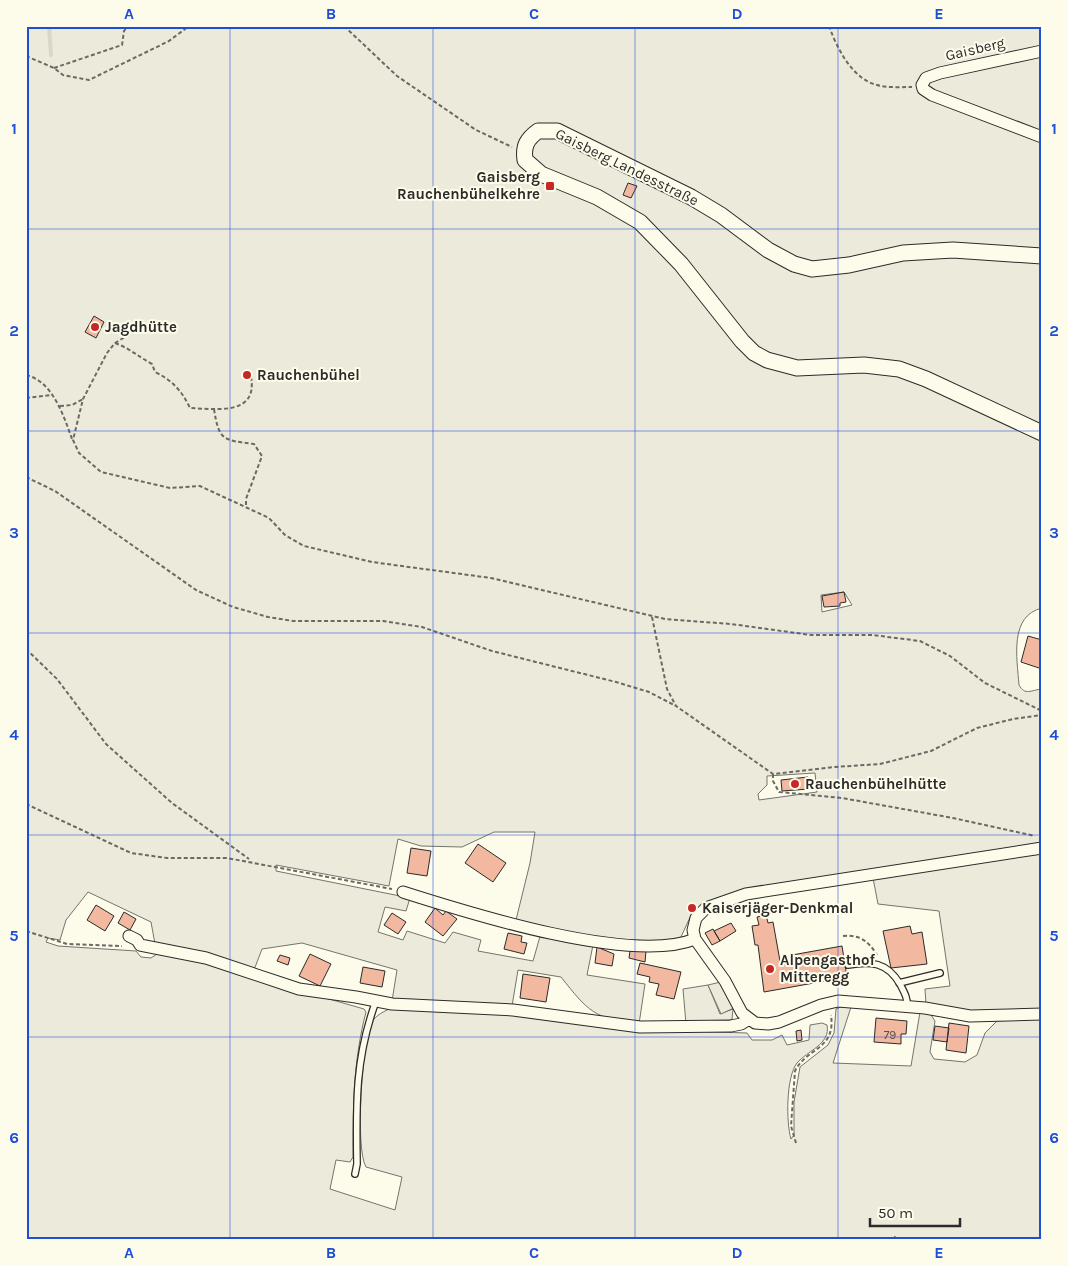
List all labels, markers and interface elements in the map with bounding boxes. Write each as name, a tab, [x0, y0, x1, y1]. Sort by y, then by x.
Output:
text: A	[124, 4, 134, 23]
text: B	[326, 4, 336, 23]
text: C	[529, 4, 539, 23]
text: D	[732, 4, 743, 23]
text: E	[934, 4, 944, 23]
street label: Gaisberg	[943, 33, 1007, 65]
text: 1	[11, 119, 17, 138]
text: 1	[1051, 119, 1057, 138]
street label: Gaisberg Landesstraße	[553, 125, 701, 209]
place label: Gaisberg Rauchenbühelkehre	[397, 168, 540, 203]
marker: Gaisberg Rauchenbühelkehre	[544, 180, 556, 192]
place label: Jagdhütte	[105, 318, 177, 336]
text: 2	[9, 321, 19, 340]
marker: Jagdhütte	[89, 321, 101, 333]
text: 2	[1049, 321, 1059, 340]
place label: Rauchenbühel	[257, 366, 360, 384]
marker: Rauchenbühel	[241, 369, 253, 381]
text: 3	[9, 523, 19, 542]
text: 3	[1049, 523, 1059, 542]
text: 4	[9, 725, 19, 744]
text: 4	[1049, 725, 1059, 744]
place label: Rauchenbühelhütte	[805, 775, 946, 793]
marker: Rauchenbühelhütte	[789, 778, 801, 790]
place label: Kaiserjäger-Denkmal	[702, 899, 853, 917]
marker: Kaiserjäger-Denkmal	[686, 902, 698, 914]
text: 5	[9, 926, 19, 945]
text: 5	[1049, 926, 1059, 945]
place label: Alpengasthof Mitteregg	[780, 951, 876, 986]
marker: Alpengasthof Mitteregg	[764, 963, 776, 975]
house number: 79	[884, 1028, 896, 1042]
text: 6	[9, 1128, 19, 1147]
text: 6	[1049, 1128, 1059, 1147]
scale bar	[870, 1196, 960, 1228]
text: 50 m	[878, 1204, 913, 1222]
text: A	[124, 1243, 134, 1262]
text: B	[326, 1243, 336, 1262]
text: C	[529, 1243, 539, 1262]
text: D	[732, 1243, 743, 1262]
text: E	[934, 1243, 944, 1262]

